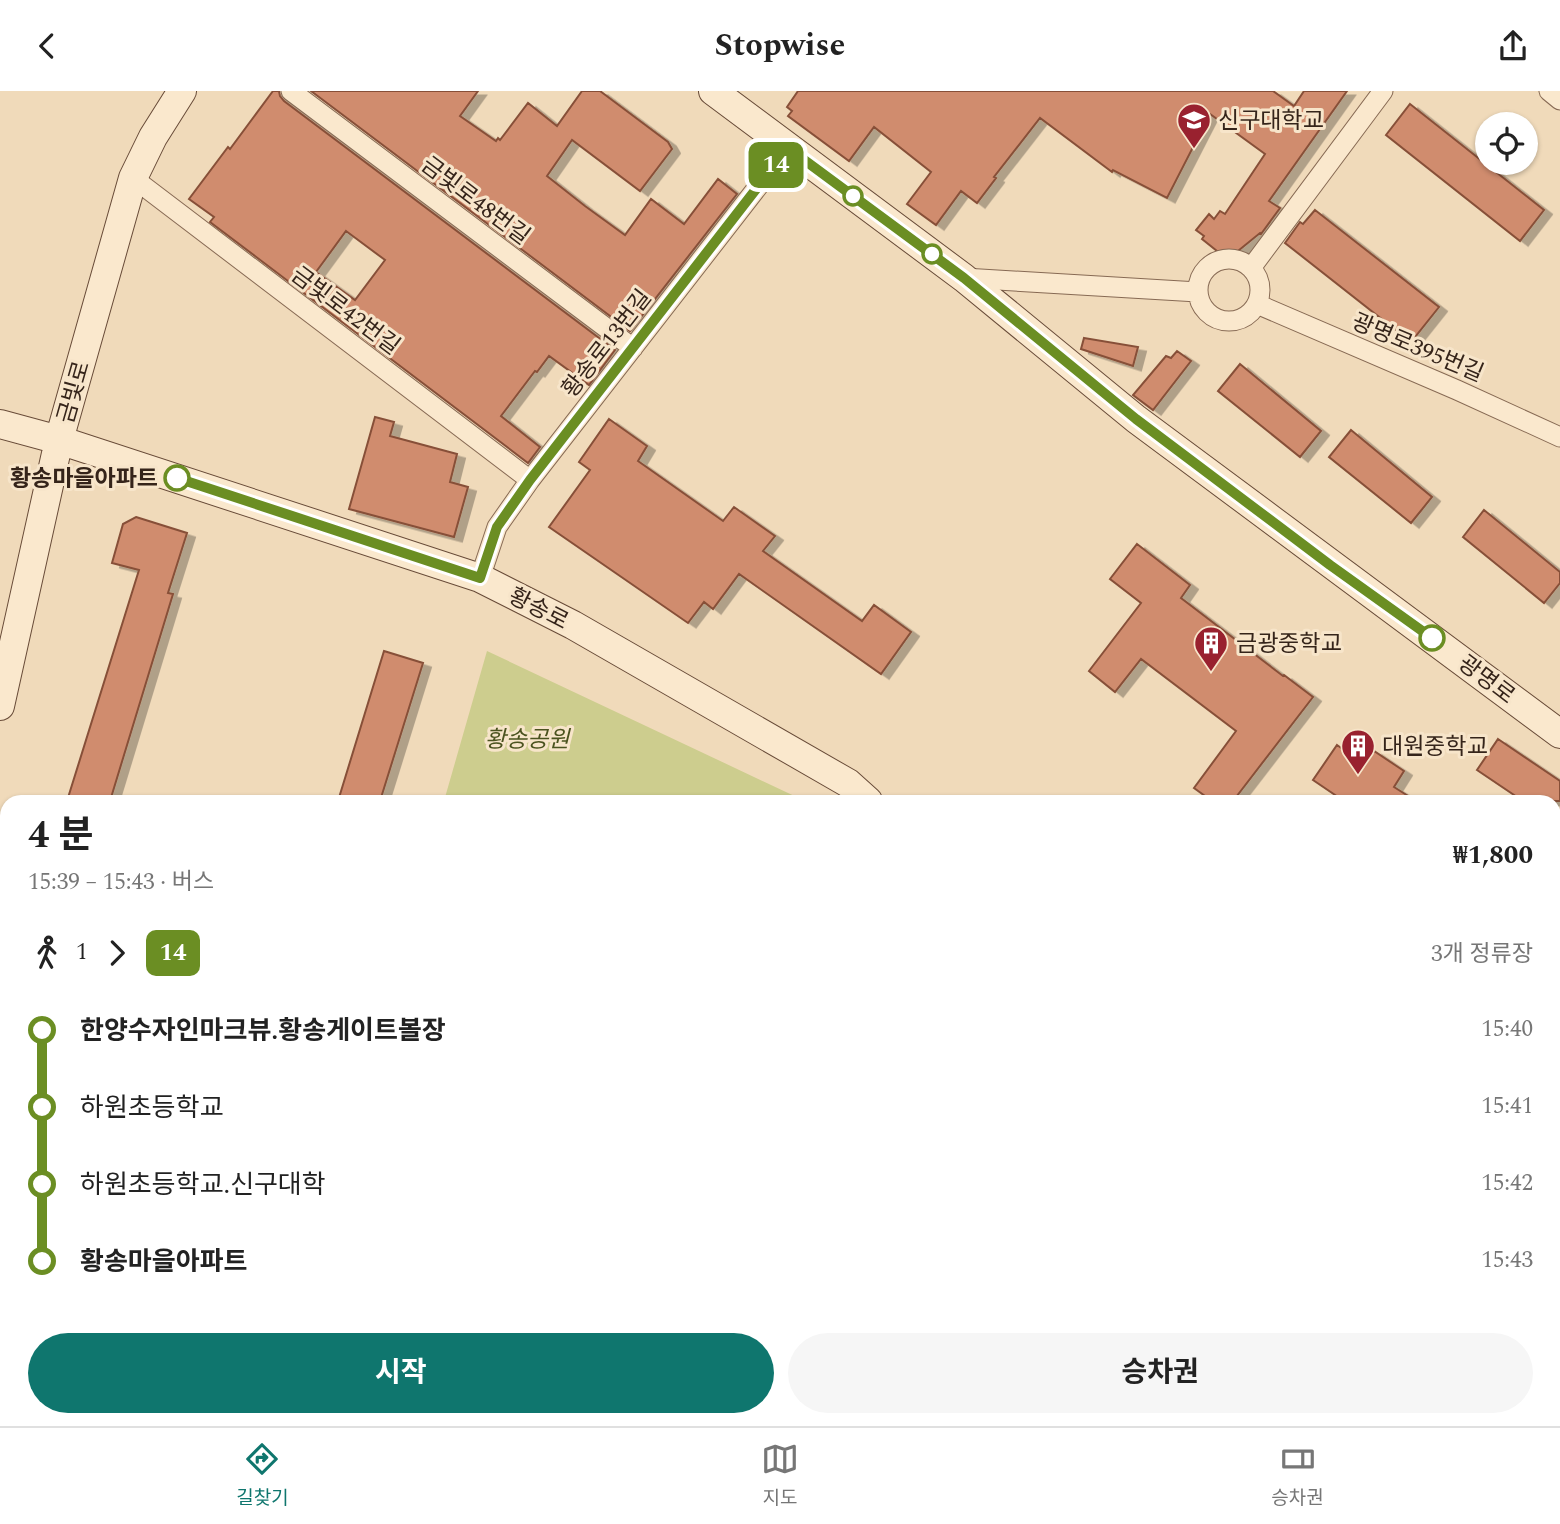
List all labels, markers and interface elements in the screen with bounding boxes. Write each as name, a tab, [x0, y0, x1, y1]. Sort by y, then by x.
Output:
text: Stopwise	[715, 21, 845, 70]
icon: back	[28, 27, 66, 65]
icon: share	[1494, 27, 1532, 65]
school or university icon: 신구대학교	[1175, 101, 1213, 150]
place label: 신구대학교	[1218, 104, 1324, 139]
map controls	[1475, 112, 1538, 175]
button: locate	[1475, 112, 1538, 175]
line badge: 14	[744, 142, 808, 188]
text: 14	[763, 147, 789, 183]
street label: 금빛로48번길	[413, 148, 537, 254]
unlabelled marker	[843, 186, 863, 206]
unlabelled marker	[922, 244, 942, 264]
street label: 금빛로42번길	[283, 258, 407, 364]
street label: 황송로13번길	[554, 282, 661, 405]
street label: 광명로395번길	[1346, 305, 1489, 392]
street label: 금빛로	[49, 357, 100, 428]
place label: 황송마을아파트	[10, 462, 158, 497]
marker: 황송마을아파트	[164, 465, 190, 491]
street label: 황송로	[502, 579, 575, 639]
building icon: 금광중학교	[1192, 624, 1230, 673]
unlabelled marker	[1419, 625, 1445, 651]
place label: 금광중학교	[1236, 627, 1342, 662]
street label: 광명로	[1450, 647, 1522, 713]
park label: 황송공원	[485, 723, 571, 758]
building icon: 대원중학교	[1339, 727, 1377, 776]
place label: 대원중학교	[1382, 730, 1488, 765]
text: 4 분	[28, 807, 94, 865]
text: ₩1,800	[1453, 835, 1533, 875]
text: 15:39 – 15:43 · 버스	[28, 865, 214, 900]
icon: walk	[28, 934, 66, 972]
icon: forward	[98, 934, 136, 972]
text: 1	[76, 935, 88, 970]
text: 14	[160, 935, 186, 971]
text: 3개 정류장	[1431, 937, 1533, 972]
text: 한양수자인마크뷰.황송게이트볼장	[80, 1011, 446, 1051]
text: 15:40	[1481, 1012, 1533, 1047]
text: 하원초등학교	[80, 1088, 224, 1128]
text: 15:41	[1481, 1089, 1533, 1124]
text: 하원초등학교.신구대학	[80, 1165, 326, 1205]
text: 15:42	[1481, 1166, 1533, 1201]
text: 황송마을아파트	[80, 1242, 247, 1282]
text: 15:43	[1481, 1243, 1533, 1278]
button: 시작	[28, 1333, 774, 1413]
button: 승차권	[788, 1333, 1533, 1413]
tab: 길찾기	[236, 1440, 289, 1513]
tab: 지도	[761, 1440, 799, 1513]
tab: 승차권	[1271, 1440, 1324, 1513]

